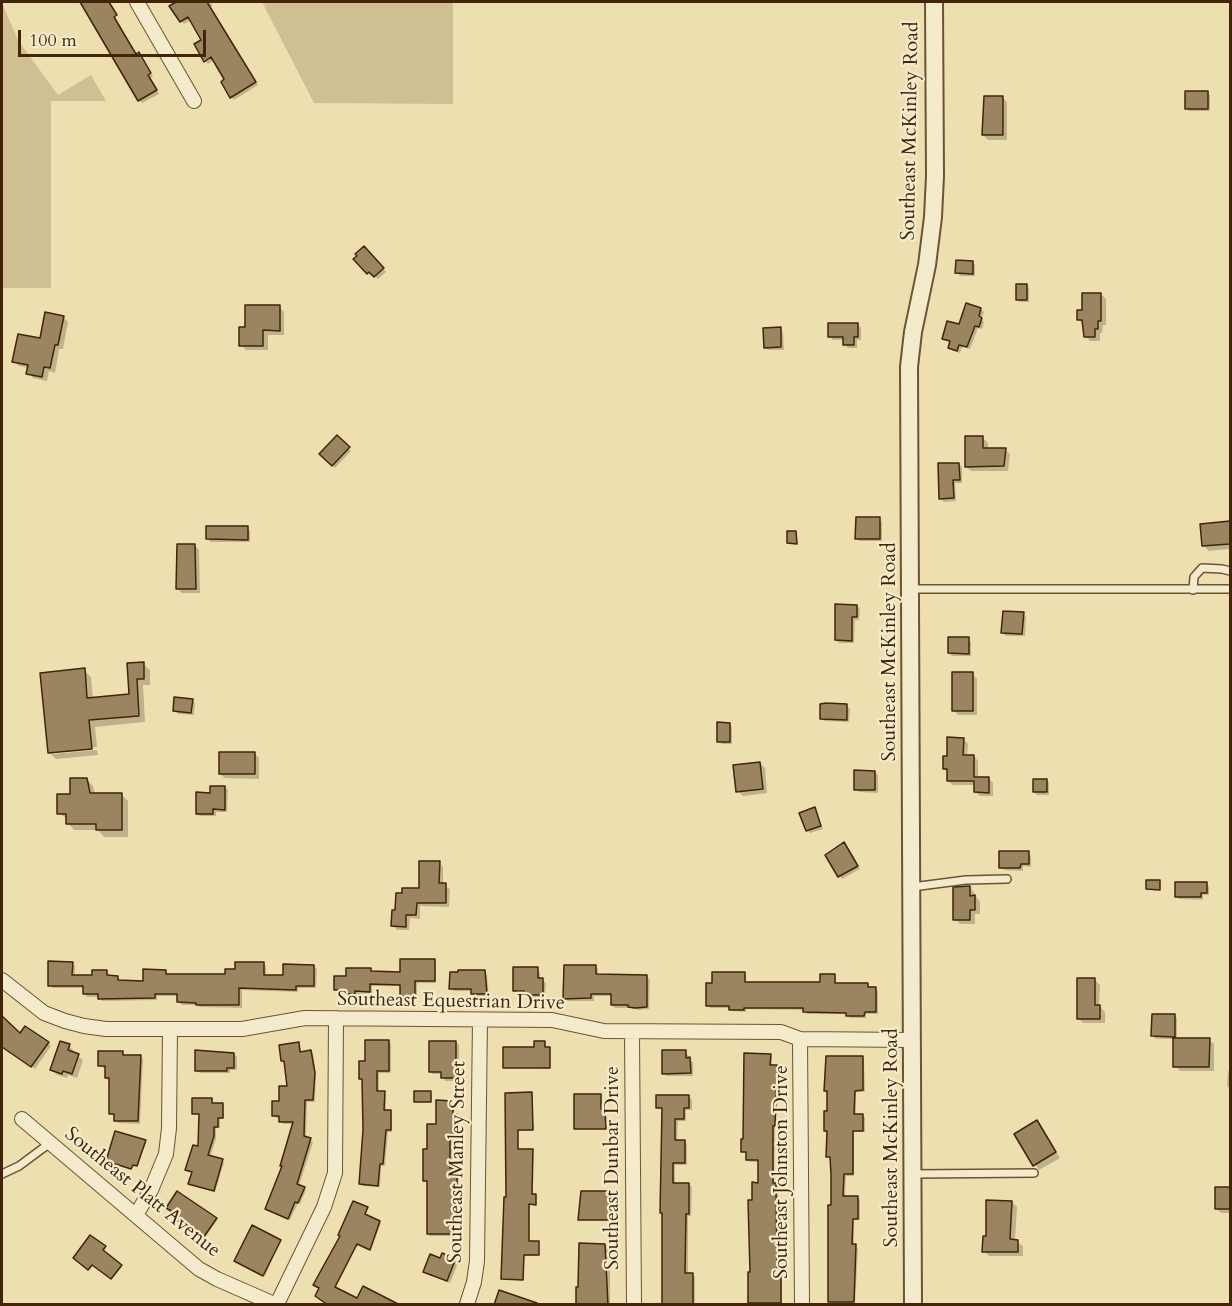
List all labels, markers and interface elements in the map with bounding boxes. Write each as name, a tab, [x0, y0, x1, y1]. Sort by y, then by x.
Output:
scale bar	[21, 18, 208, 56]
street label: Southeast McKinley Road	[897, 21, 925, 241]
text: 100 m	[29, 28, 77, 53]
street label: Southeast McKinley Road	[878, 542, 902, 762]
street label: Southeast Equestrian Drive	[337, 988, 565, 1016]
street label: Southeast McKinley Road	[880, 1028, 904, 1248]
street label: Southeast Manley Street	[444, 1061, 472, 1263]
street label: Southeast Johnston Drive	[770, 1065, 794, 1279]
street label: Southeast Dunbar Drive	[601, 1066, 625, 1270]
street label: Southeast Platt Avenue	[59, 1123, 225, 1263]

